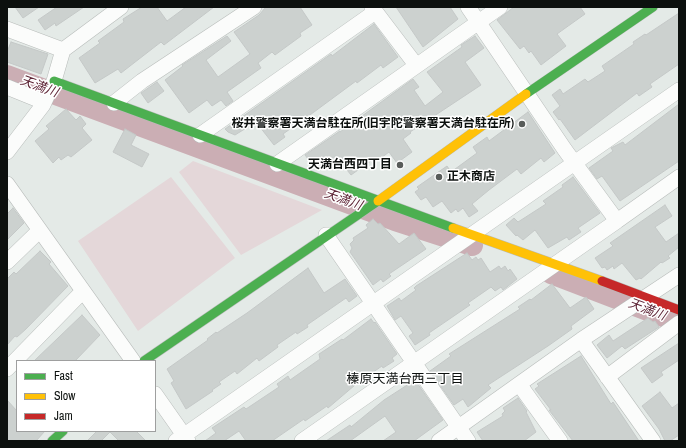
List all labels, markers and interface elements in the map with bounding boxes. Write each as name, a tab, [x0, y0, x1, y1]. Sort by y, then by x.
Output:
water label: 天満川	[18, 73, 60, 101]
place label: 桜井警察署天満台駐在所(旧宇陀警察署天満台駐在所)	[231, 117, 514, 131]
marker: 桜井警察署天満台駐在所(旧宇陀警察署天満台駐在所)	[517, 119, 527, 129]
place label: 天満台西四丁目	[308, 158, 392, 172]
marker: 天満台西四丁目	[395, 160, 405, 170]
place label: 正木商店	[447, 170, 495, 184]
marker: 正木商店	[434, 172, 444, 182]
water label: 天満川	[322, 186, 364, 214]
water label: 天満川	[626, 296, 668, 324]
legend	[16, 360, 156, 432]
text: Fast	[54, 368, 73, 384]
district label: 榛原天満台西三丁目	[347, 372, 463, 388]
text: Slow	[54, 388, 75, 404]
text: Jam	[54, 408, 73, 424]

